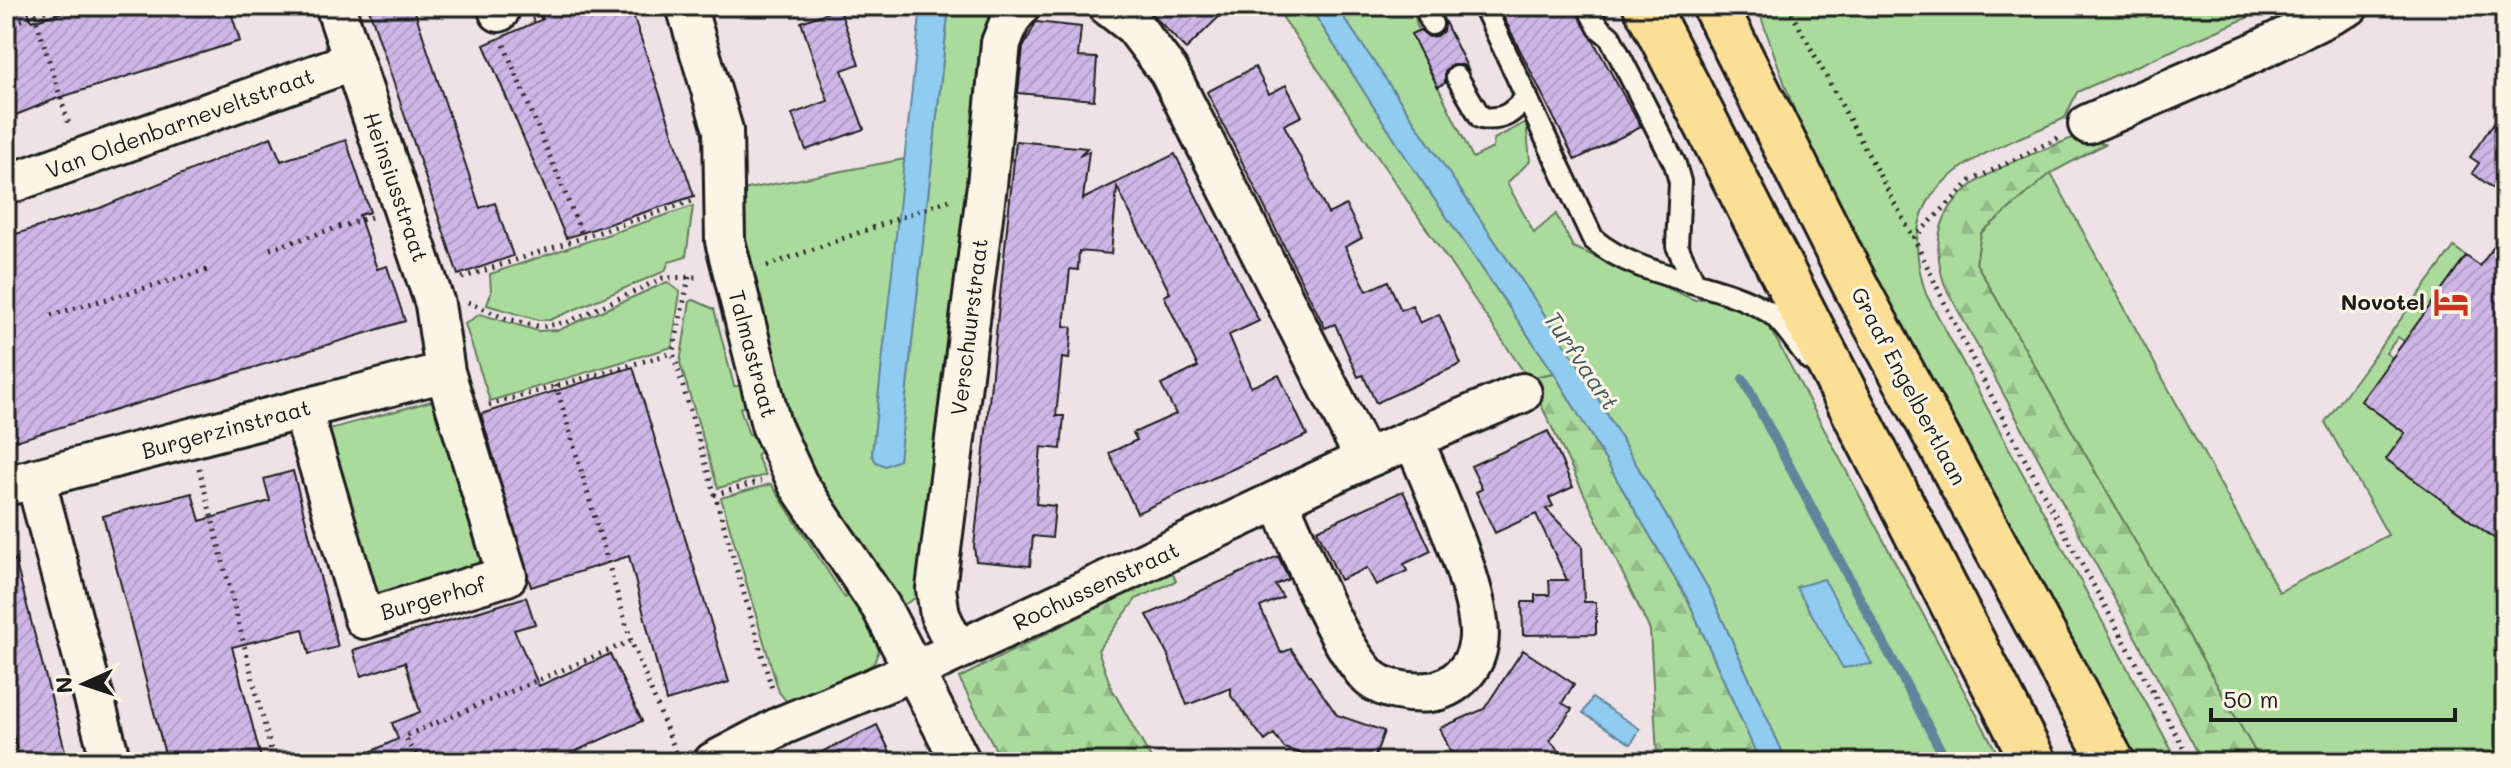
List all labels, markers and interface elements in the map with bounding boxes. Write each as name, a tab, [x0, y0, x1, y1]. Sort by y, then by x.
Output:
street label: Van Oldenbarneveltstraat	[42, 60, 318, 185]
street label: Heinsiusstraat	[357, 108, 436, 266]
street label: Verschuurstraat	[943, 237, 994, 417]
street label: Graaf Engelbertlaan	[1845, 282, 1974, 490]
hotel icon: Novotel	[2432, 283, 2470, 321]
street label: Talmastraat	[722, 287, 784, 421]
place label: Novotel	[2341, 287, 2425, 316]
water label: Turfvaart	[1538, 305, 1627, 416]
street label: Burgerzinstraat	[138, 392, 314, 465]
street label: Rochussenstraat	[1008, 534, 1184, 637]
street label: Burgerhof	[377, 569, 489, 626]
north arrow	[44, 644, 124, 724]
scale bar	[2211, 672, 2455, 722]
text: N	[49, 676, 78, 694]
text: 50 m	[2223, 683, 2279, 714]

